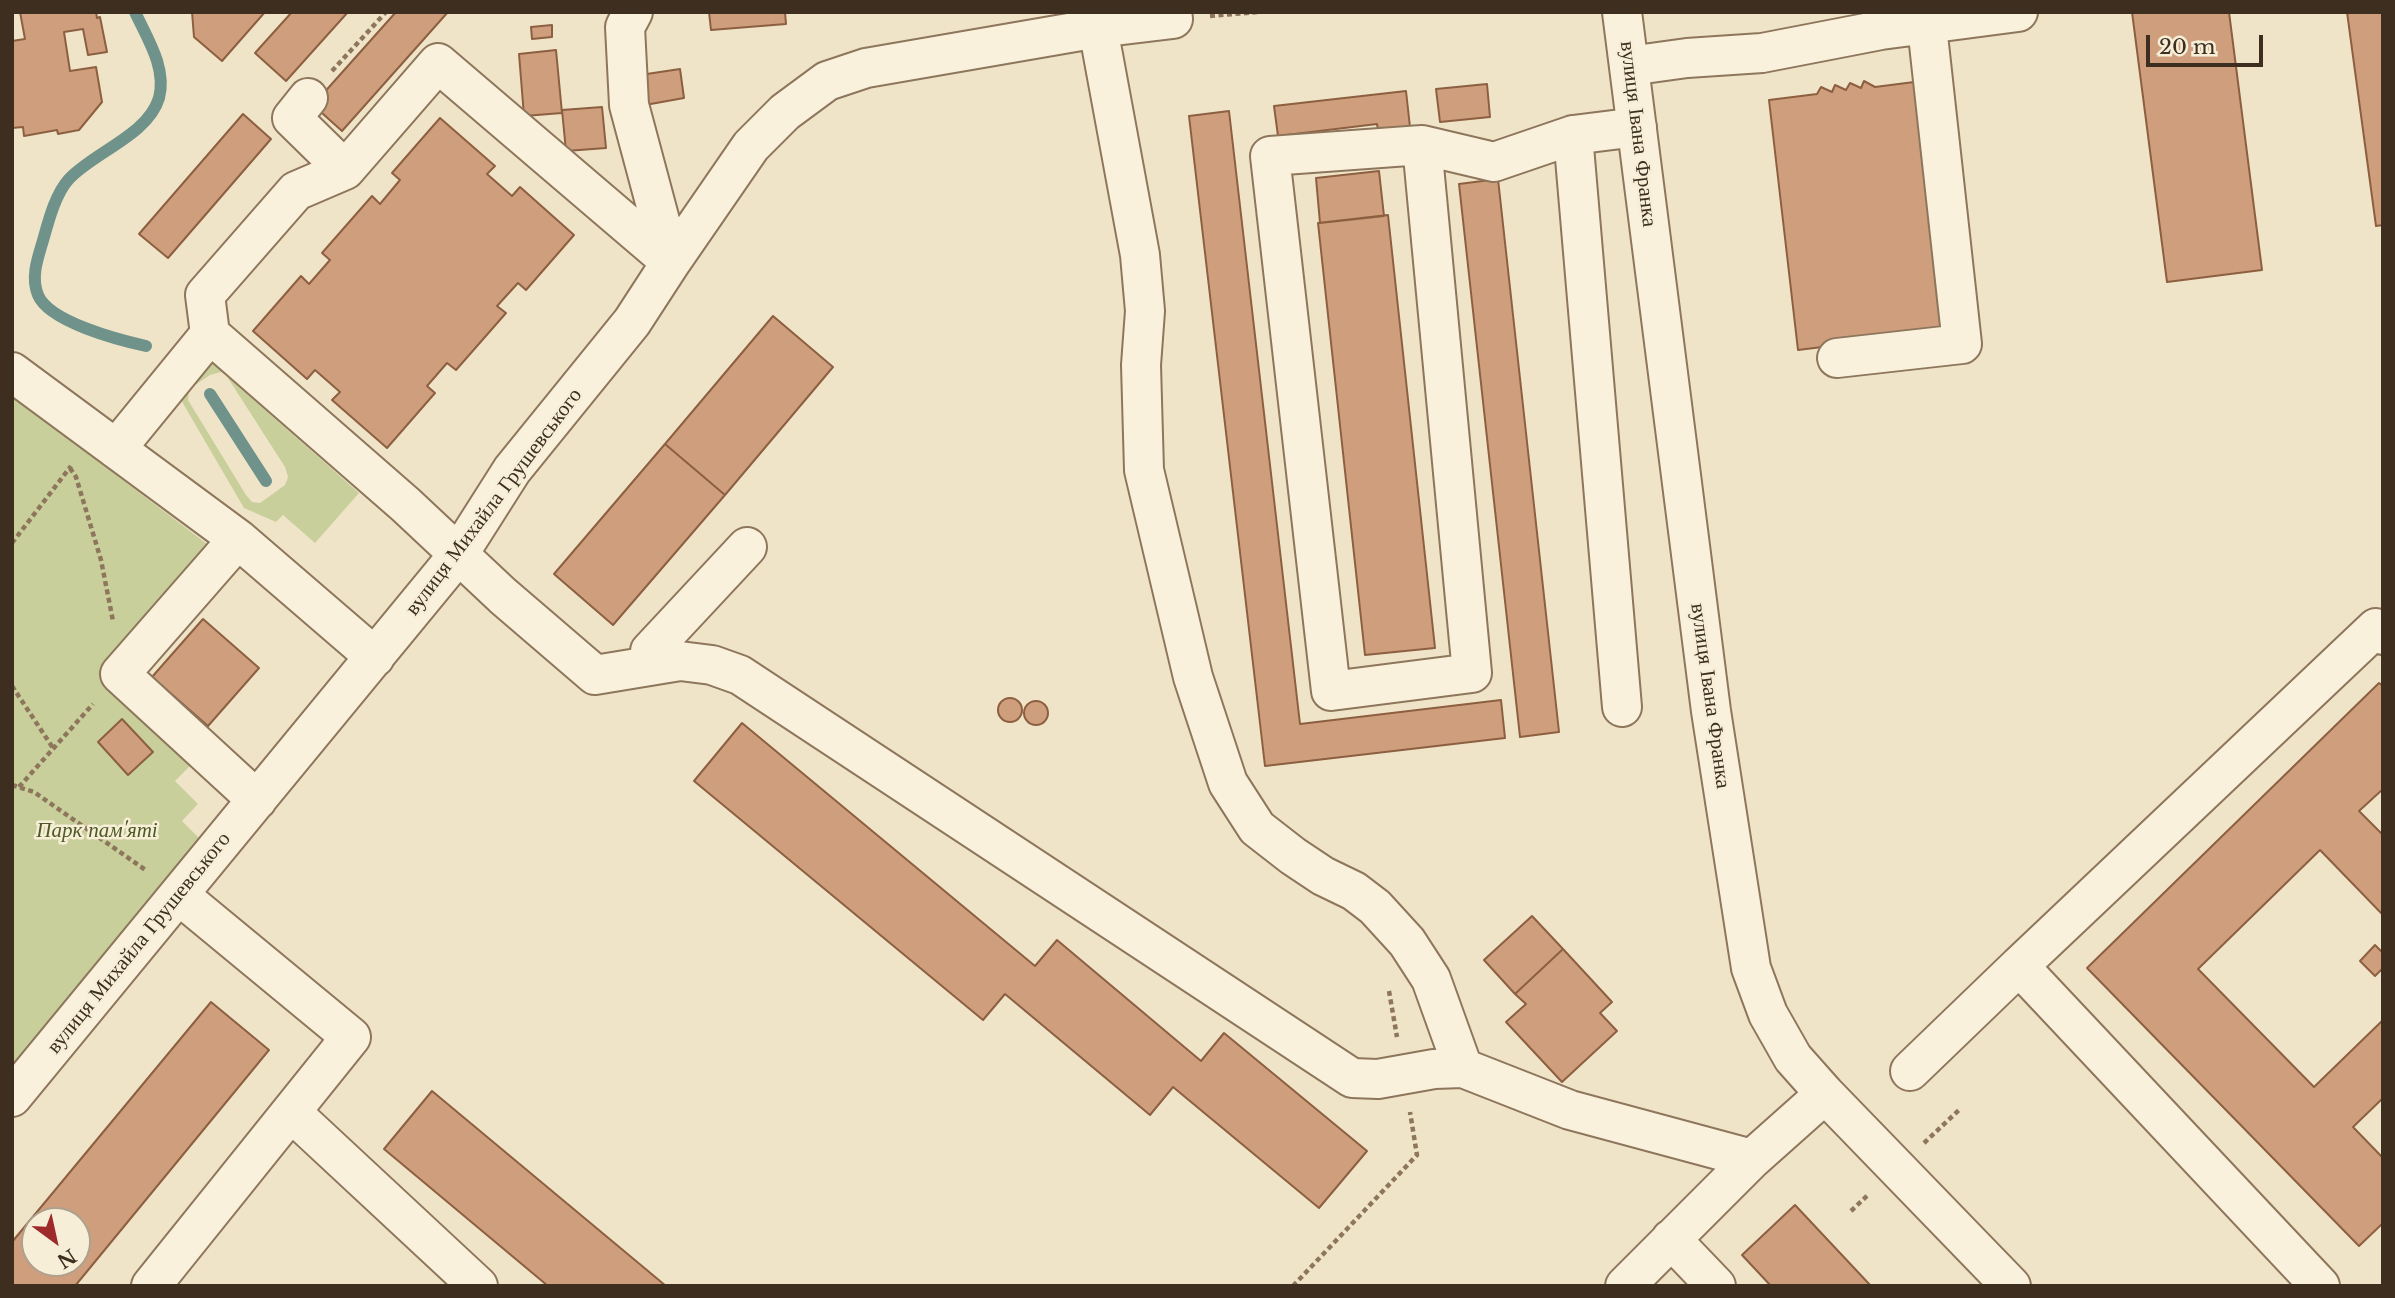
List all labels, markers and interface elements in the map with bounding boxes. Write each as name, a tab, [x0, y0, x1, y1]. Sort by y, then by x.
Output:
scale bar	[2150, 21, 2267, 65]
text: 20 m	[2159, 34, 2216, 60]
street label: вулиця Івана Франка	[1614, 40, 1662, 228]
street label: вулиця Михайла Грушевського	[400, 383, 588, 621]
street label: вулиця Івана Франка	[1685, 602, 1735, 790]
park label: Парк пам'яті	[36, 818, 158, 844]
street label: вулиця Михайла Грушевського	[42, 827, 236, 1059]
north arrow	[21, 1207, 91, 1277]
text: N	[53, 1244, 80, 1273]

